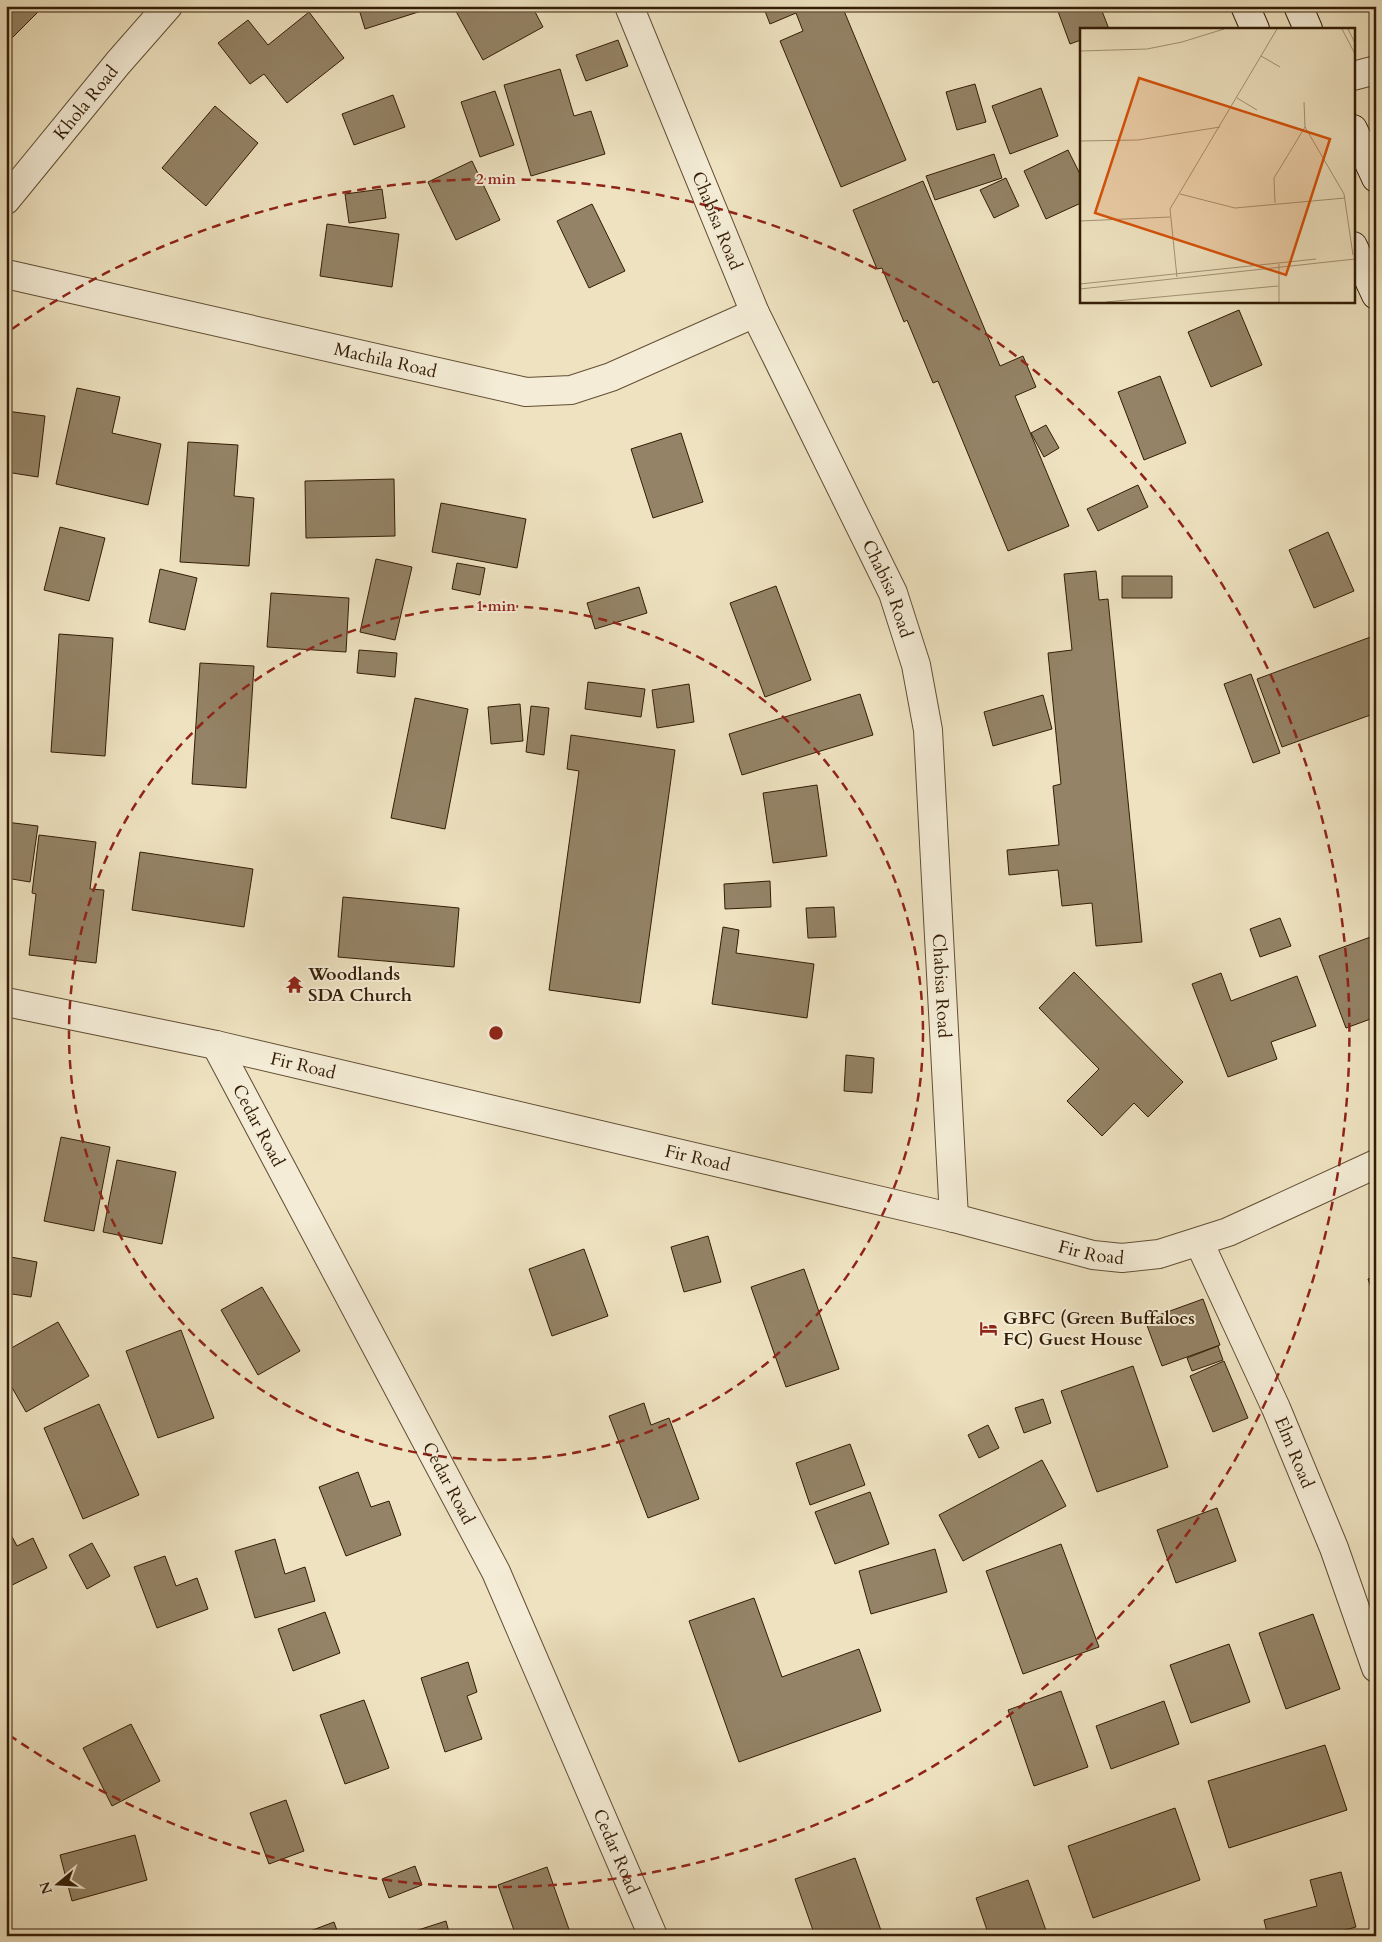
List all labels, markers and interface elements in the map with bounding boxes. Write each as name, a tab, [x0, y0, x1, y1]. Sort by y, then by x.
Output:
inset map	[1080, 28, 1354, 302]
street label: Khola Road	[48, 59, 124, 145]
street label: Chabisa Road	[686, 168, 749, 274]
text: 2 min	[476, 169, 516, 189]
street label: Machila Road	[332, 336, 440, 384]
street label: Chabisa Road	[856, 535, 919, 641]
text: 1 min	[476, 596, 516, 616]
street label: Chabisa Road	[926, 933, 957, 1039]
place label: Woodlands SDA Church	[307, 962, 412, 1008]
temple icon: Woodlands SDA Church	[284, 974, 304, 994]
centre of rings	[487, 1024, 505, 1042]
street label: Fir Road	[268, 1046, 339, 1085]
street label: Cedar Road	[226, 1080, 291, 1171]
street label: Fir Road	[662, 1138, 733, 1178]
street label: Fir Road	[1056, 1234, 1125, 1271]
place label: GBFC (Green Buffaloes FC) Guest House	[1003, 1306, 1195, 1352]
hotel icon: GBFC (Green Buffaloes FC) Guest House	[979, 1318, 999, 1338]
street label: Elm Road	[1268, 1413, 1321, 1492]
street label: Cedar Road	[416, 1437, 481, 1529]
street label: Cedar Road	[587, 1805, 646, 1898]
north arrow	[32, 1860, 82, 1910]
text: N	[35, 1879, 57, 1897]

